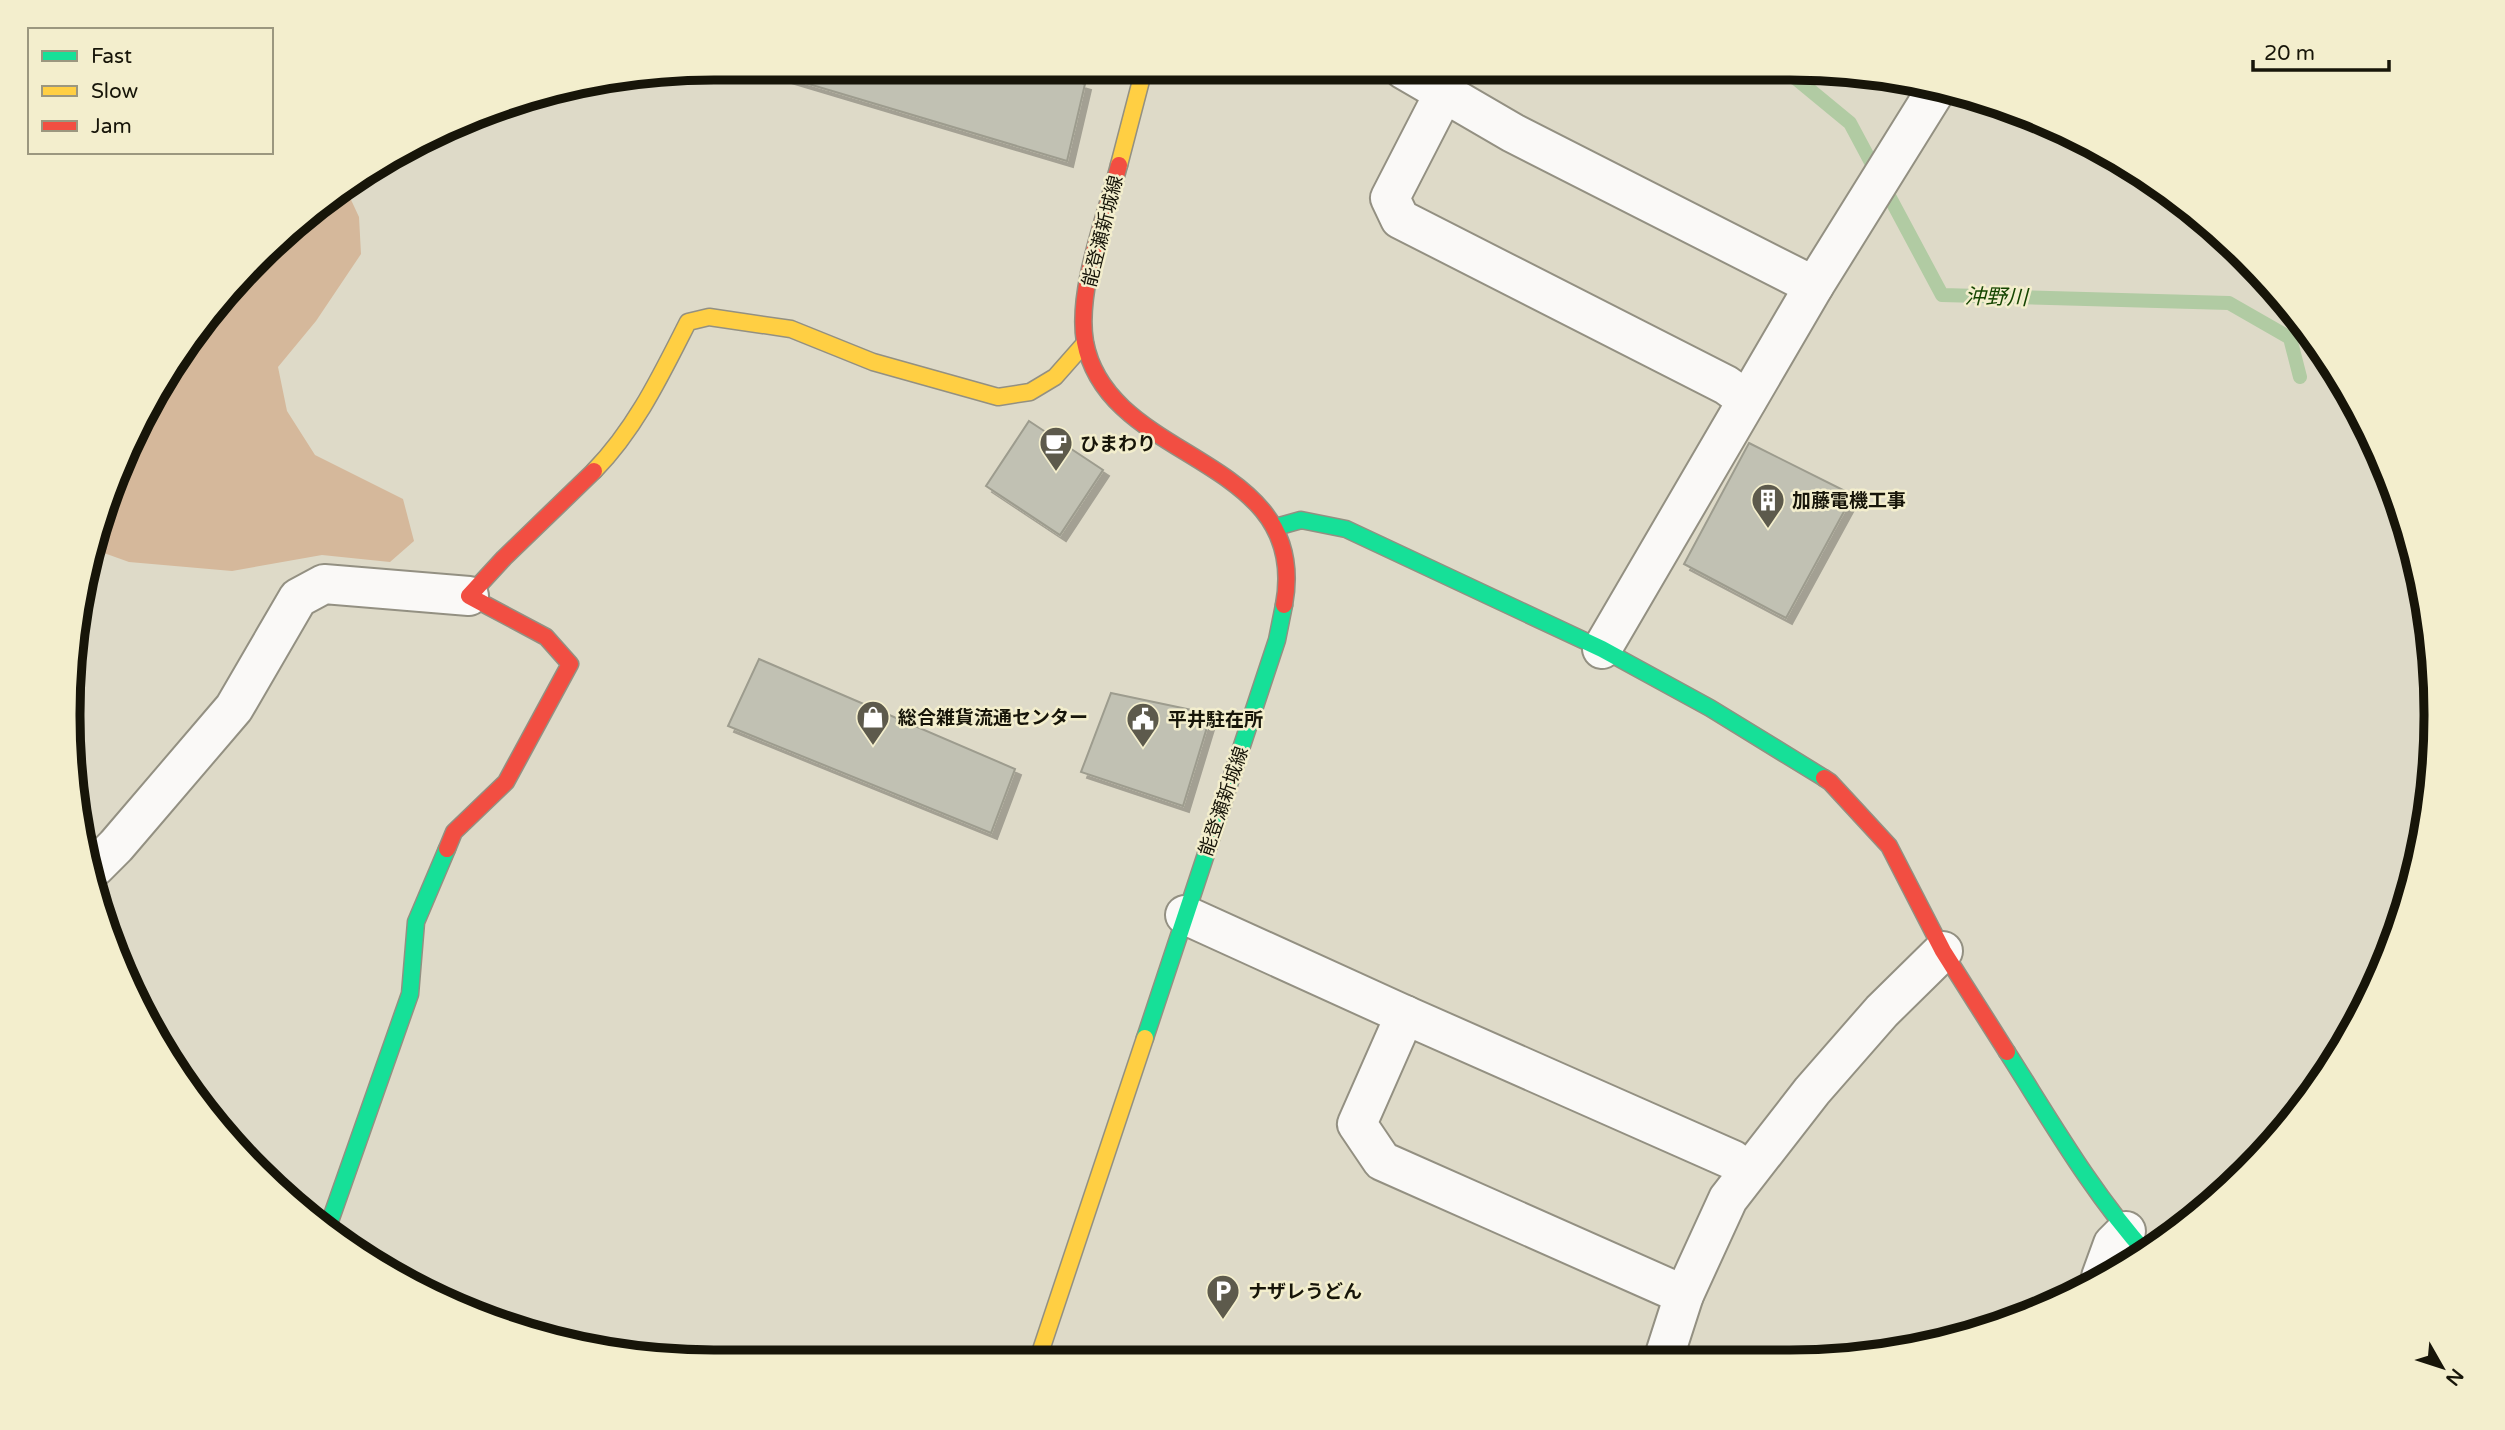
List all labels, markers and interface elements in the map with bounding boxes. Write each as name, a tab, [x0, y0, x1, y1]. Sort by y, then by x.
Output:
legend	[28, 28, 273, 154]
scale bar	[2253, 28, 2390, 72]
text: 20 m	[2264, 41, 2315, 66]
text: Fast	[91, 44, 132, 69]
text: Slow	[91, 79, 139, 104]
text: Jam	[91, 114, 132, 139]
street label: 能登瀬新城線	[1079, 173, 1127, 289]
water label: 沖野川	[1964, 284, 2030, 311]
cafe icon: ひまわり	[1037, 424, 1075, 473]
place label: ひまわり	[1080, 433, 1156, 455]
building icon: 加藤電機工事	[1749, 481, 1787, 530]
place label: 加藤電機工事	[1792, 490, 1906, 512]
shop icon: 総合雑貨流通センター	[854, 698, 892, 747]
public building icon: 平井駐在所	[1124, 700, 1162, 749]
place label: 総合雑貨流通センター	[898, 707, 1088, 729]
place label: 平井駐在所	[1168, 709, 1263, 731]
street label: 能登瀬新城線	[1195, 744, 1253, 859]
parking icon: ナザレうどん	[1204, 1272, 1242, 1321]
place label: ナザレうどん	[1248, 1281, 1362, 1303]
north arrow	[2407, 1332, 2477, 1402]
text: N	[2441, 1364, 2468, 1390]

